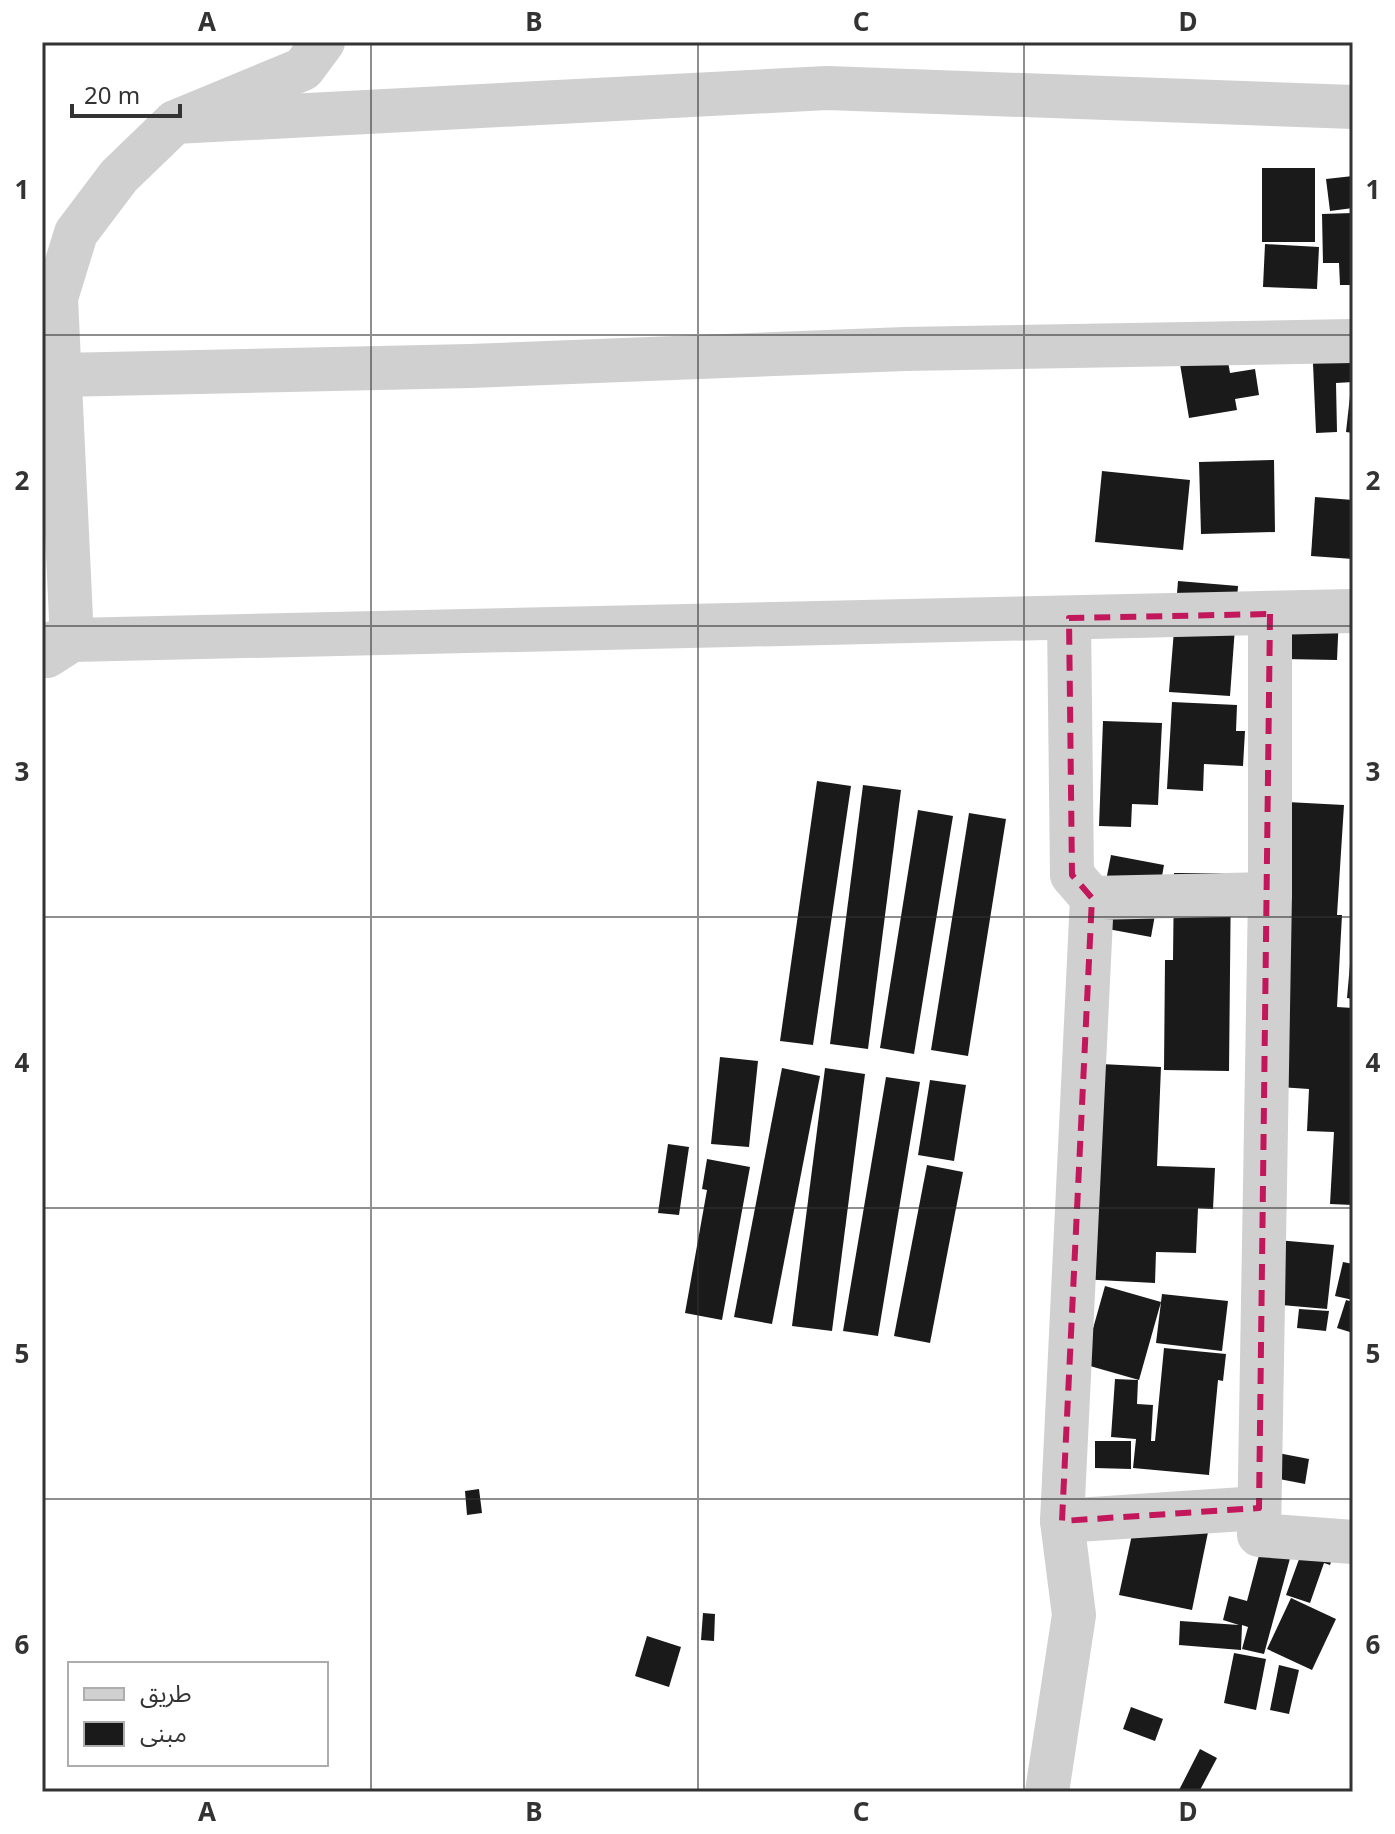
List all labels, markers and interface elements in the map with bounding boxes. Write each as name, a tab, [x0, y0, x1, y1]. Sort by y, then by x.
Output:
text: A	[198, 3, 216, 39]
text: B	[525, 3, 543, 39]
text: C	[853, 3, 869, 39]
text: D	[1178, 3, 1198, 39]
scale bar	[72, 68, 180, 118]
text: 20 m	[84, 78, 140, 111]
text: 1	[15, 171, 29, 207]
text: 1	[1366, 171, 1380, 207]
text: 2	[15, 462, 30, 498]
text: 2	[1366, 462, 1381, 498]
text: 3	[15, 753, 29, 789]
text: 3	[1366, 753, 1380, 789]
text: 4	[15, 1044, 30, 1080]
text: 4	[1366, 1044, 1381, 1080]
text: 5	[15, 1335, 29, 1371]
text: 5	[1366, 1335, 1380, 1371]
text: 6	[15, 1626, 30, 1662]
text: 6	[1366, 1626, 1381, 1662]
legend	[68, 1662, 328, 1766]
text: طريق	[140, 1676, 192, 1709]
text: مبنى	[140, 1716, 187, 1749]
text: A	[198, 1793, 216, 1829]
text: B	[525, 1793, 543, 1829]
text: C	[853, 1793, 869, 1829]
text: D	[1178, 1793, 1198, 1829]

